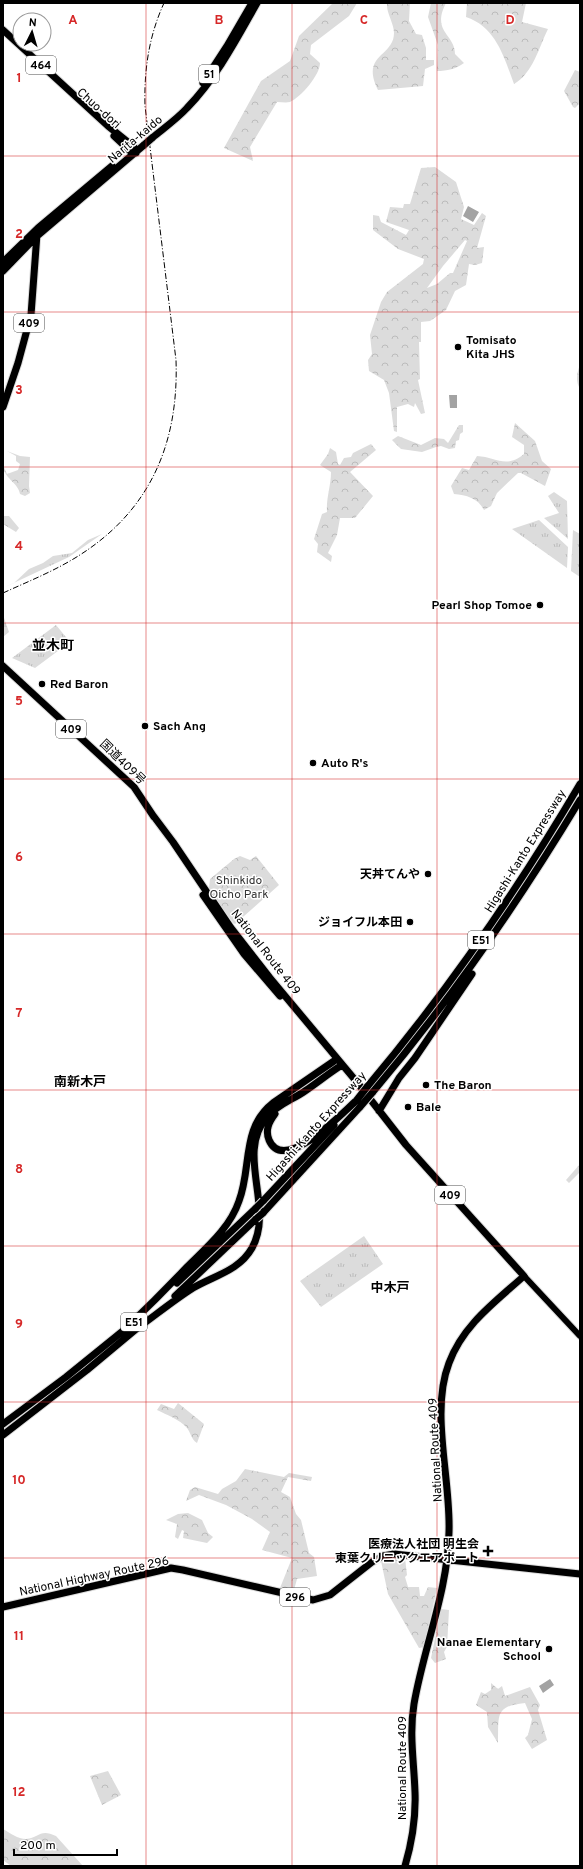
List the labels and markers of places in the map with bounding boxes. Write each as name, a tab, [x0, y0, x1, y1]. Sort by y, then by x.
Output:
place label: Tomisato Kita JHS	[466, 333, 517, 363]
marker: Tomisato Kita JHS	[453, 342, 463, 352]
place label: Pearl Shop Tomoe	[432, 598, 532, 614]
marker: Pearl Shop Tomoe	[535, 600, 545, 610]
place label: Red Baron	[50, 677, 108, 693]
marker: Red Baron	[37, 679, 47, 689]
place label: Sach Ang	[153, 719, 206, 735]
marker: Sach Ang	[140, 721, 150, 731]
place label: Auto R's	[321, 756, 368, 772]
marker: Auto R's	[308, 758, 318, 768]
place label: 天丼てんや	[360, 867, 420, 883]
marker: 天丼てんや	[423, 869, 433, 879]
place label: ジョイフル本田	[318, 915, 402, 931]
marker: ジョイフル本田	[405, 917, 415, 927]
place label: The Baron	[434, 1078, 492, 1094]
marker: The Baron	[421, 1080, 431, 1090]
place label: Bale	[416, 1100, 442, 1116]
marker: Bale	[403, 1102, 413, 1112]
place label: 医療法人社団 明生会 東葉クリニックエアポート	[335, 1537, 479, 1567]
marker: 医療法人社団 明生会 東葉クリニックエアポート	[482, 1545, 494, 1557]
place label: Nanae Elementary School	[437, 1635, 541, 1665]
marker: Nanae Elementary School	[544, 1644, 554, 1654]

